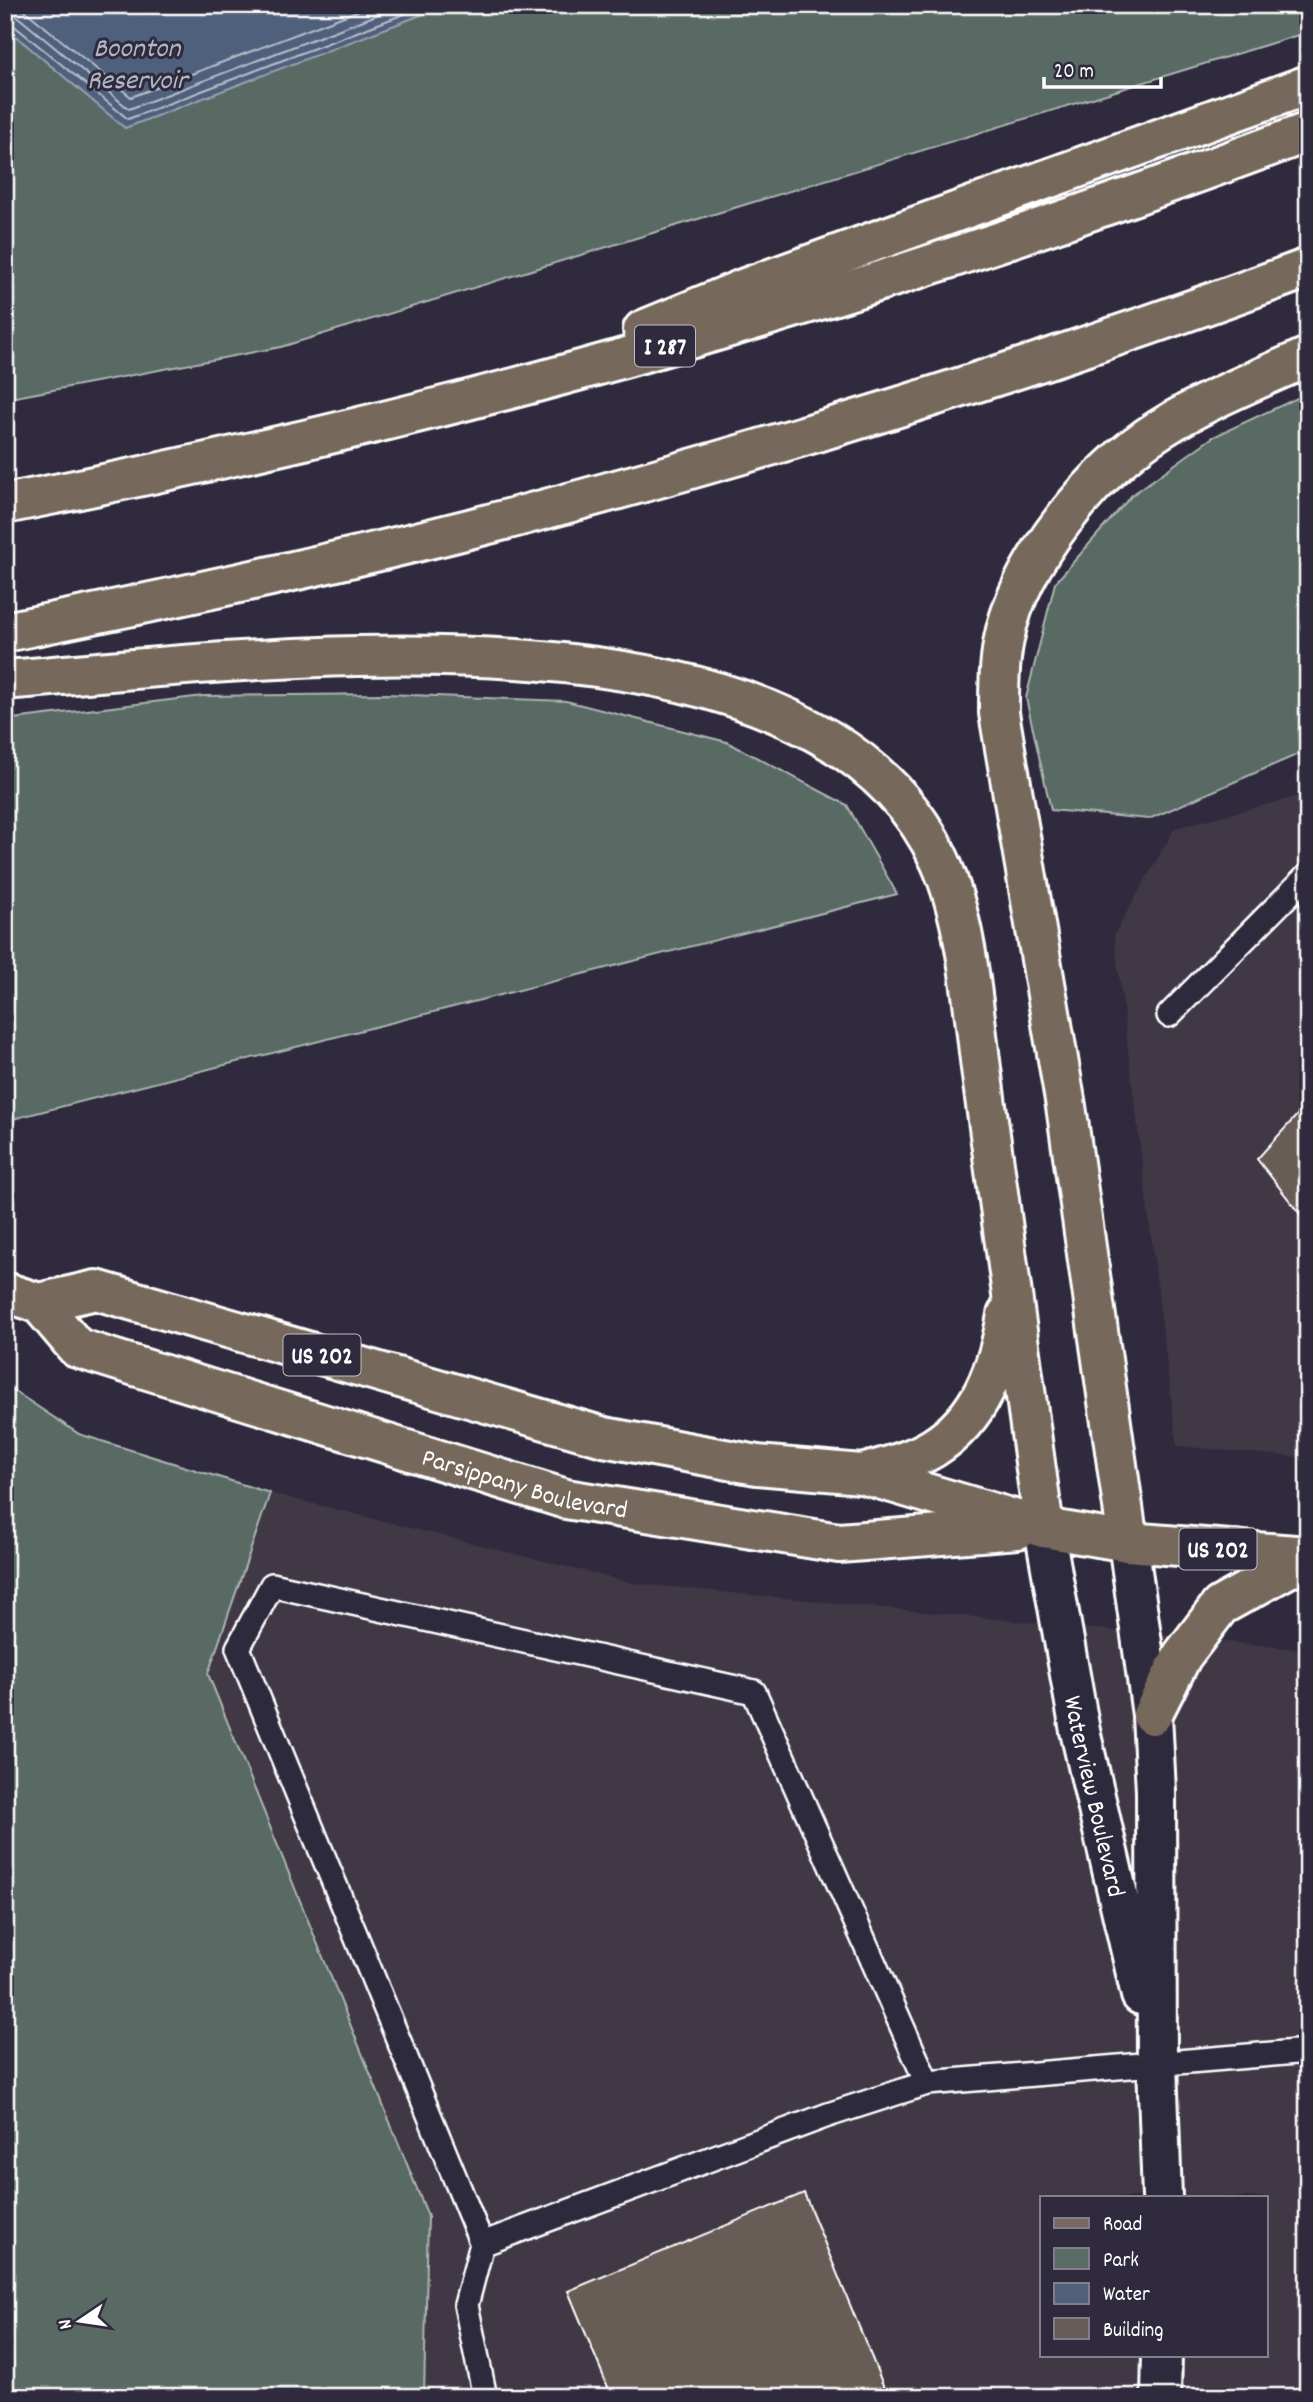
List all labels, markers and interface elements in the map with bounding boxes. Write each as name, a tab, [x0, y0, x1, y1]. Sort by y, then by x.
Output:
water label: Boonton Reservoir	[87, 31, 191, 103]
scale bar	[1044, 46, 1161, 90]
text: 20 m	[1054, 58, 1094, 88]
road number: I 287	[635, 326, 695, 366]
road number: US 202	[284, 1335, 360, 1376]
street label: Parsippany Boulevard	[417, 1441, 630, 1531]
road number: US 202	[1180, 1528, 1256, 1569]
street label: Waterview Boulevard	[1052, 1693, 1133, 1901]
legend	[1040, 2196, 1268, 2356]
text: Road	[1103, 2211, 1142, 2241]
text: Park	[1103, 2247, 1139, 2277]
text: Water	[1103, 2281, 1150, 2311]
north arrow	[46, 2286, 116, 2356]
text: N	[53, 2316, 81, 2332]
text: Building	[1103, 2317, 1163, 2347]

